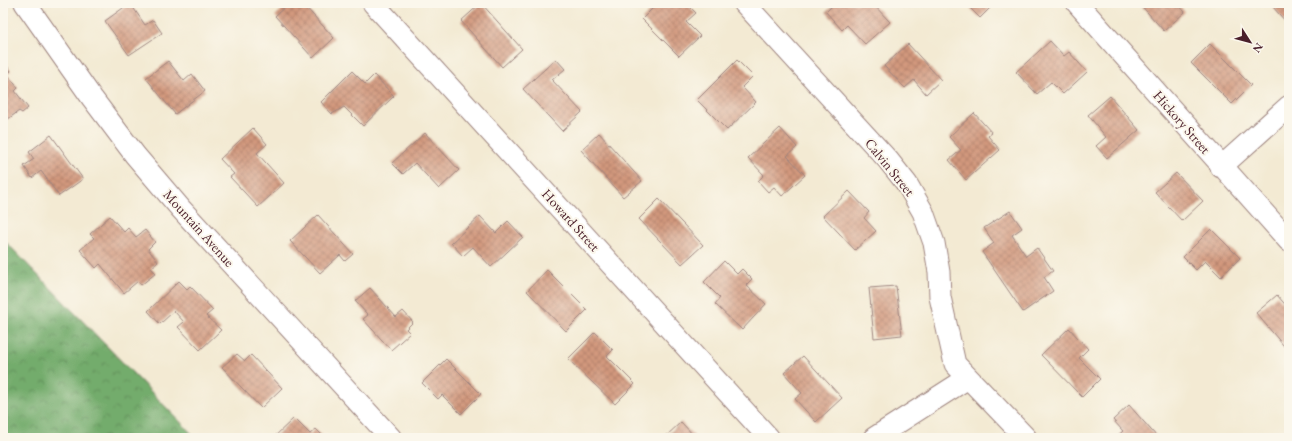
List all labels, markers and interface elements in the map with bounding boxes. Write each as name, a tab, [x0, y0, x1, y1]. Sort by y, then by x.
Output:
north arrow	[1230, 22, 1270, 62]
text: N	[1250, 40, 1266, 56]
street label: Hickory Street	[1150, 87, 1215, 158]
street label: Calvin Street	[861, 134, 919, 200]
street label: Howard Street	[538, 185, 604, 256]
street label: Mountain Avenue	[160, 186, 239, 271]

